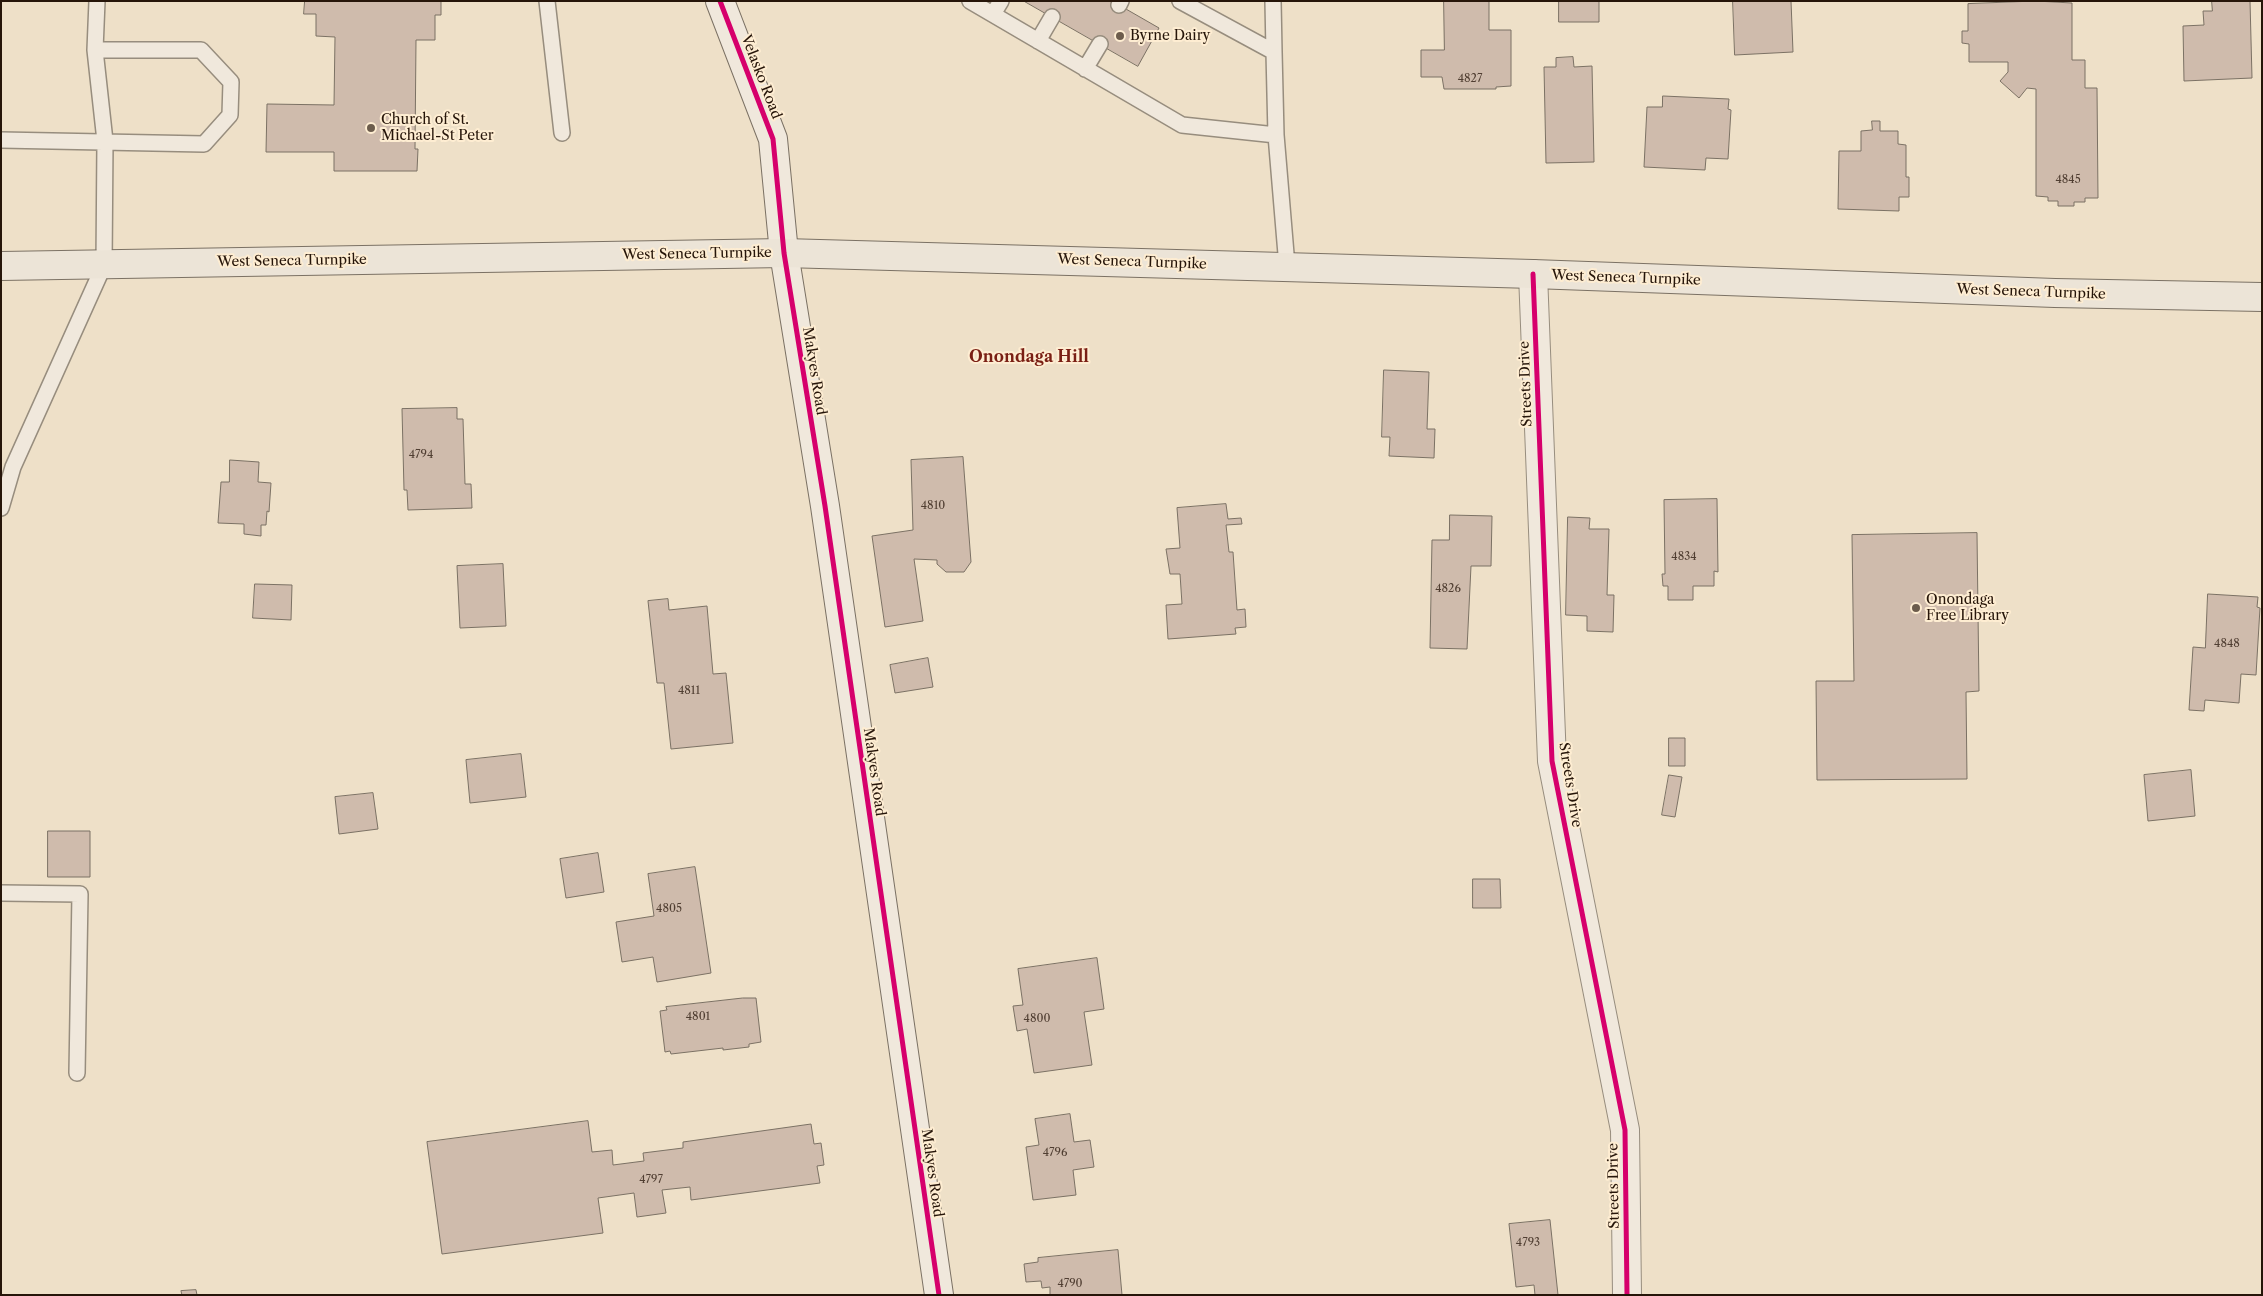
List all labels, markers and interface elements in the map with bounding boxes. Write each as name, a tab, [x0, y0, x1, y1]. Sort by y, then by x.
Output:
place label: Byrne Dairy	[1130, 28, 1210, 44]
marker: Byrne Dairy	[1114, 30, 1126, 42]
street label: Velasko Road	[737, 33, 785, 121]
house number: 4827	[1458, 72, 1482, 86]
place label: Church of St. Michael-St Peter	[381, 112, 494, 144]
marker: Church of St. Michael-St Peter	[365, 122, 377, 134]
house number: 4845	[2055, 173, 2081, 187]
street label: West Seneca Turnpike	[622, 244, 772, 264]
street label: West Seneca Turnpike	[217, 251, 367, 271]
street label: West Seneca Turnpike	[1057, 251, 1207, 273]
street label: West Seneca Turnpike	[1551, 267, 1701, 289]
street label: West Seneca Turnpike	[1956, 281, 2106, 303]
street label: Makyes Road	[799, 326, 829, 416]
street label: Streets Drive	[1516, 341, 1536, 427]
district label: Onondaga Hill	[969, 347, 1089, 367]
house number: 4794	[409, 448, 433, 462]
house number: 4810	[921, 499, 945, 513]
house number: 4834	[1671, 550, 1697, 564]
house number: 4826	[1435, 582, 1461, 596]
place label: Onondaga Free Library	[1926, 592, 2009, 624]
marker: Onondaga Free Library	[1910, 602, 1922, 614]
house number: 4848	[2214, 637, 2240, 651]
house number: 4811	[678, 684, 700, 698]
street label: Makyes Road	[859, 727, 889, 817]
street label: Streets Drive	[1555, 741, 1585, 829]
house number: 4805	[656, 902, 682, 916]
house number: 4801	[686, 1010, 710, 1024]
house number: 4800	[1024, 1012, 1050, 1026]
street label: Makyes Road	[917, 1128, 947, 1218]
street label: Streets Drive	[1605, 1143, 1623, 1229]
house number: 4796	[1043, 1146, 1067, 1160]
house number: 4797	[639, 1173, 663, 1187]
house number: 4793	[1516, 1236, 1540, 1250]
house number: 4790	[1057, 1277, 1083, 1291]

